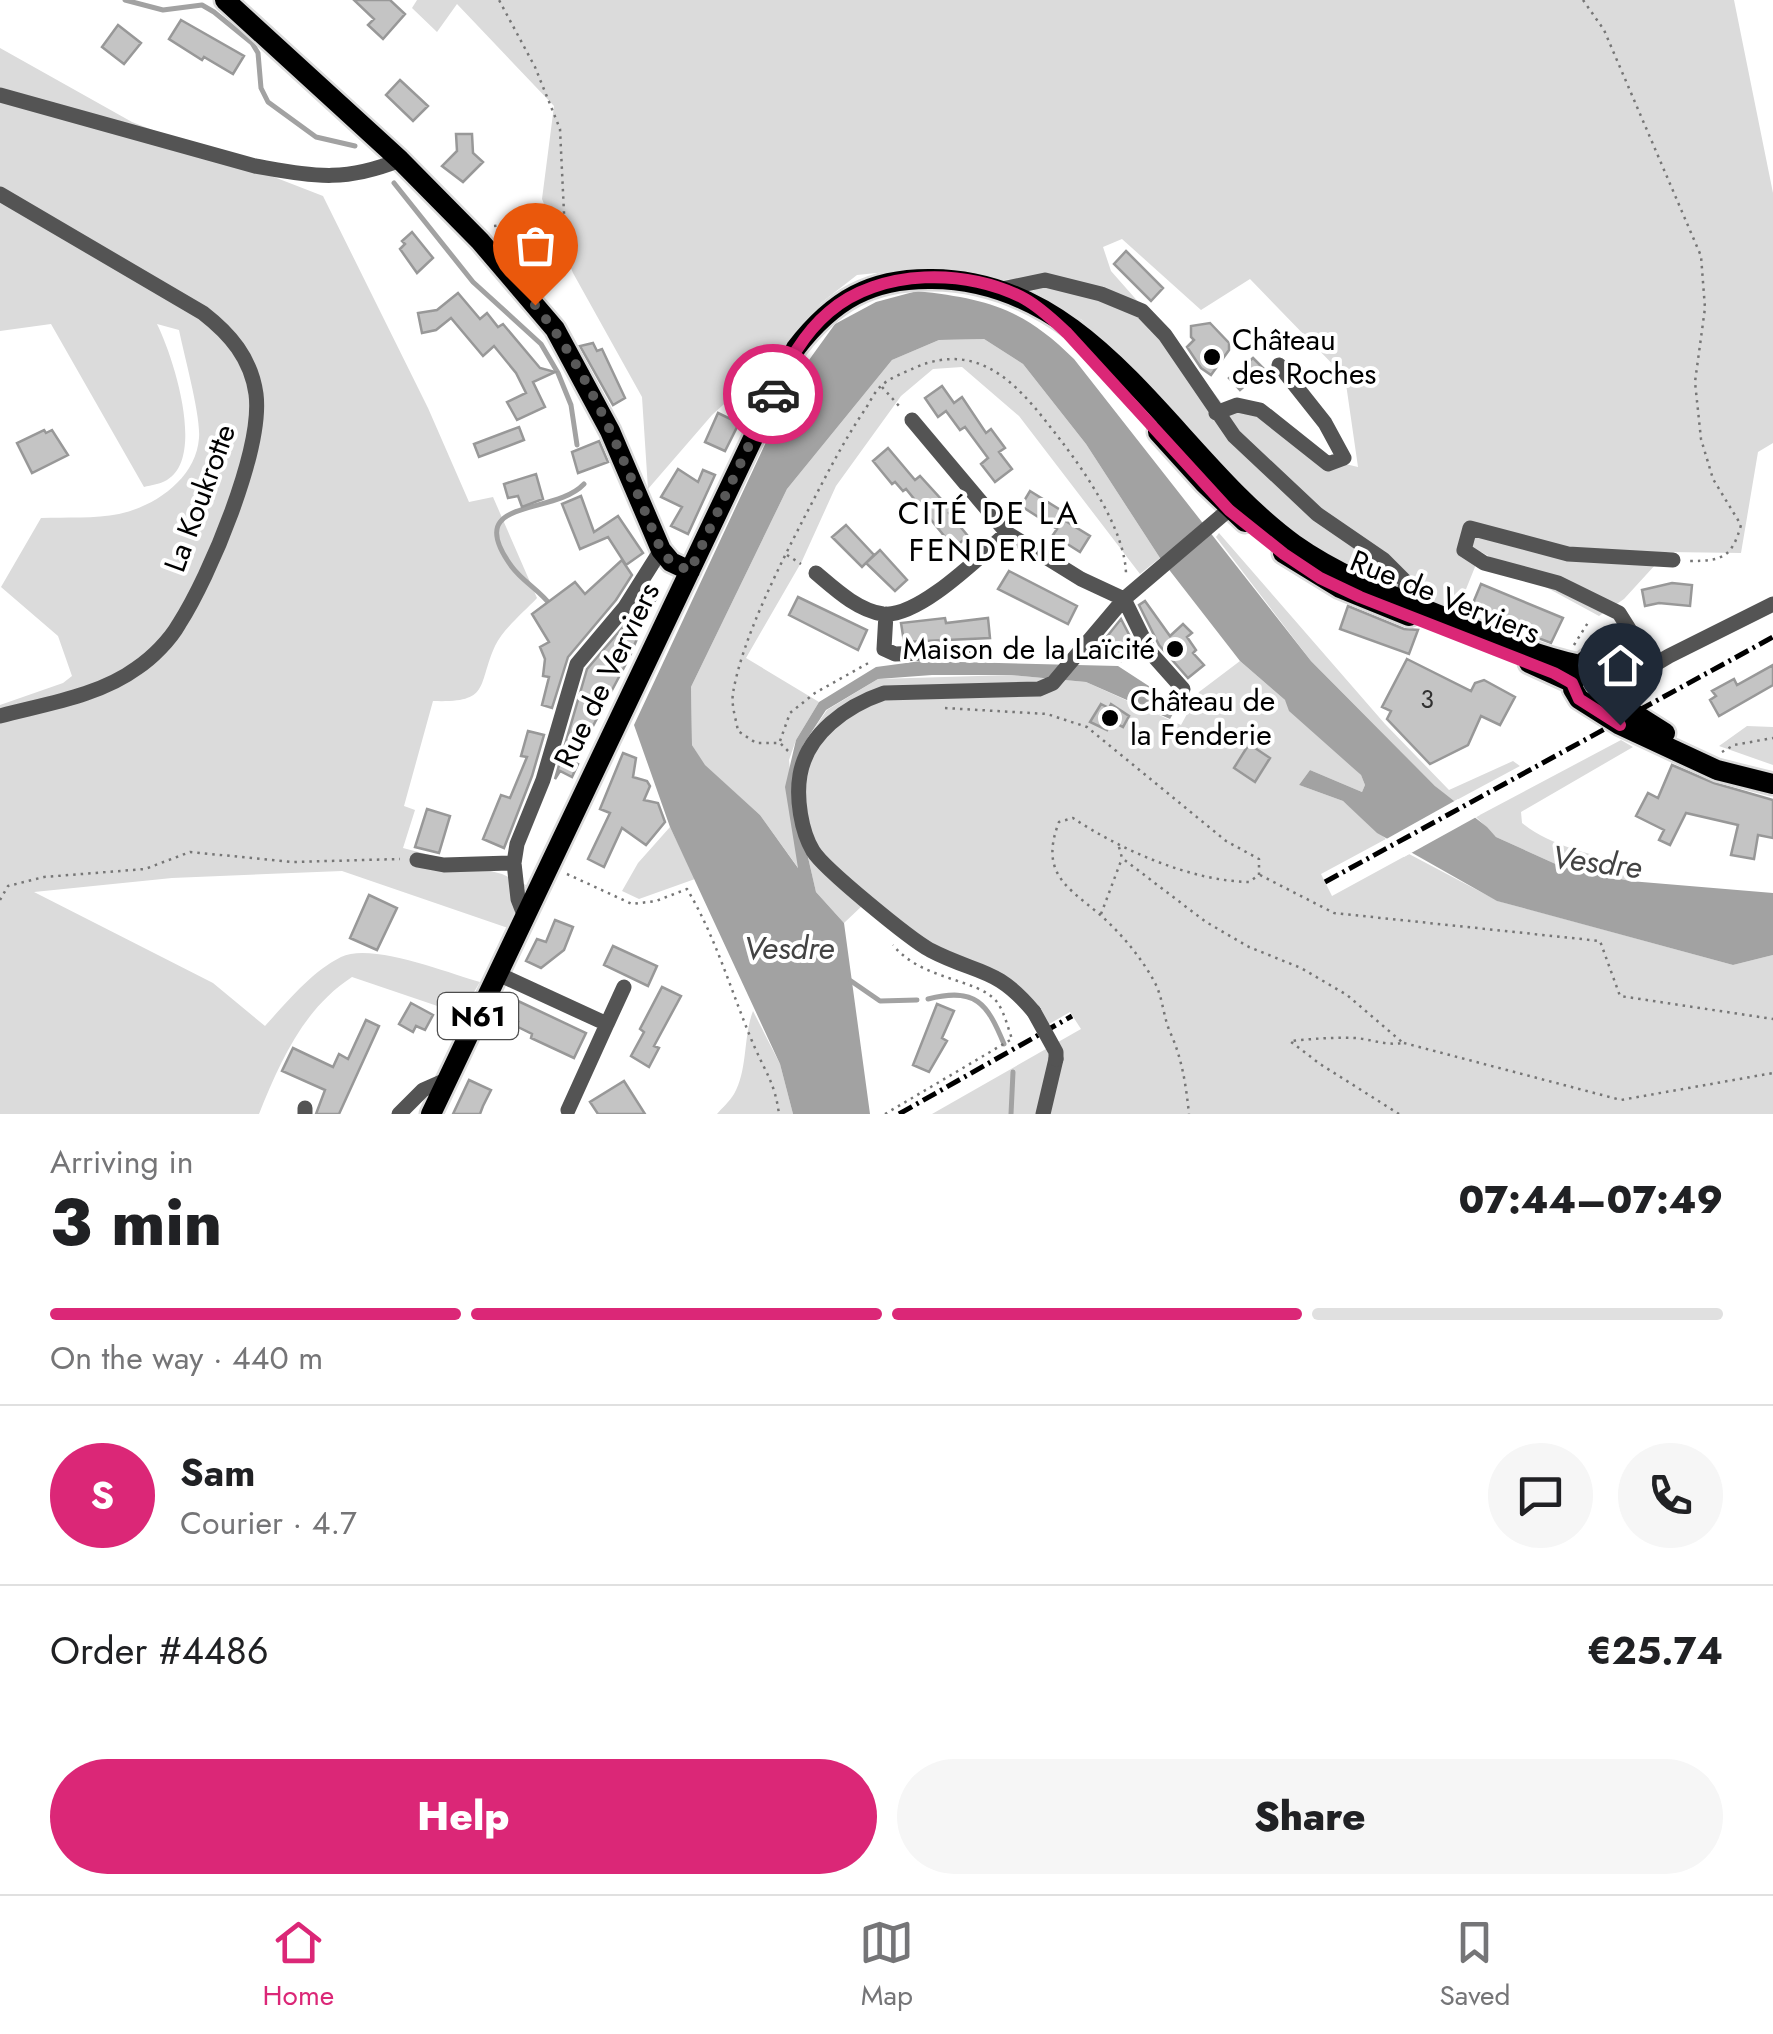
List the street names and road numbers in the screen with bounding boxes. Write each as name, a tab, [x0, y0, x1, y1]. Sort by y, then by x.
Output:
street label: La Koukrotte	[153, 418, 246, 578]
street label: Rue de Verviers	[1344, 539, 1547, 654]
street label: Rue de Verviers	[543, 575, 670, 775]
road number: N61	[438, 993, 518, 1039]

